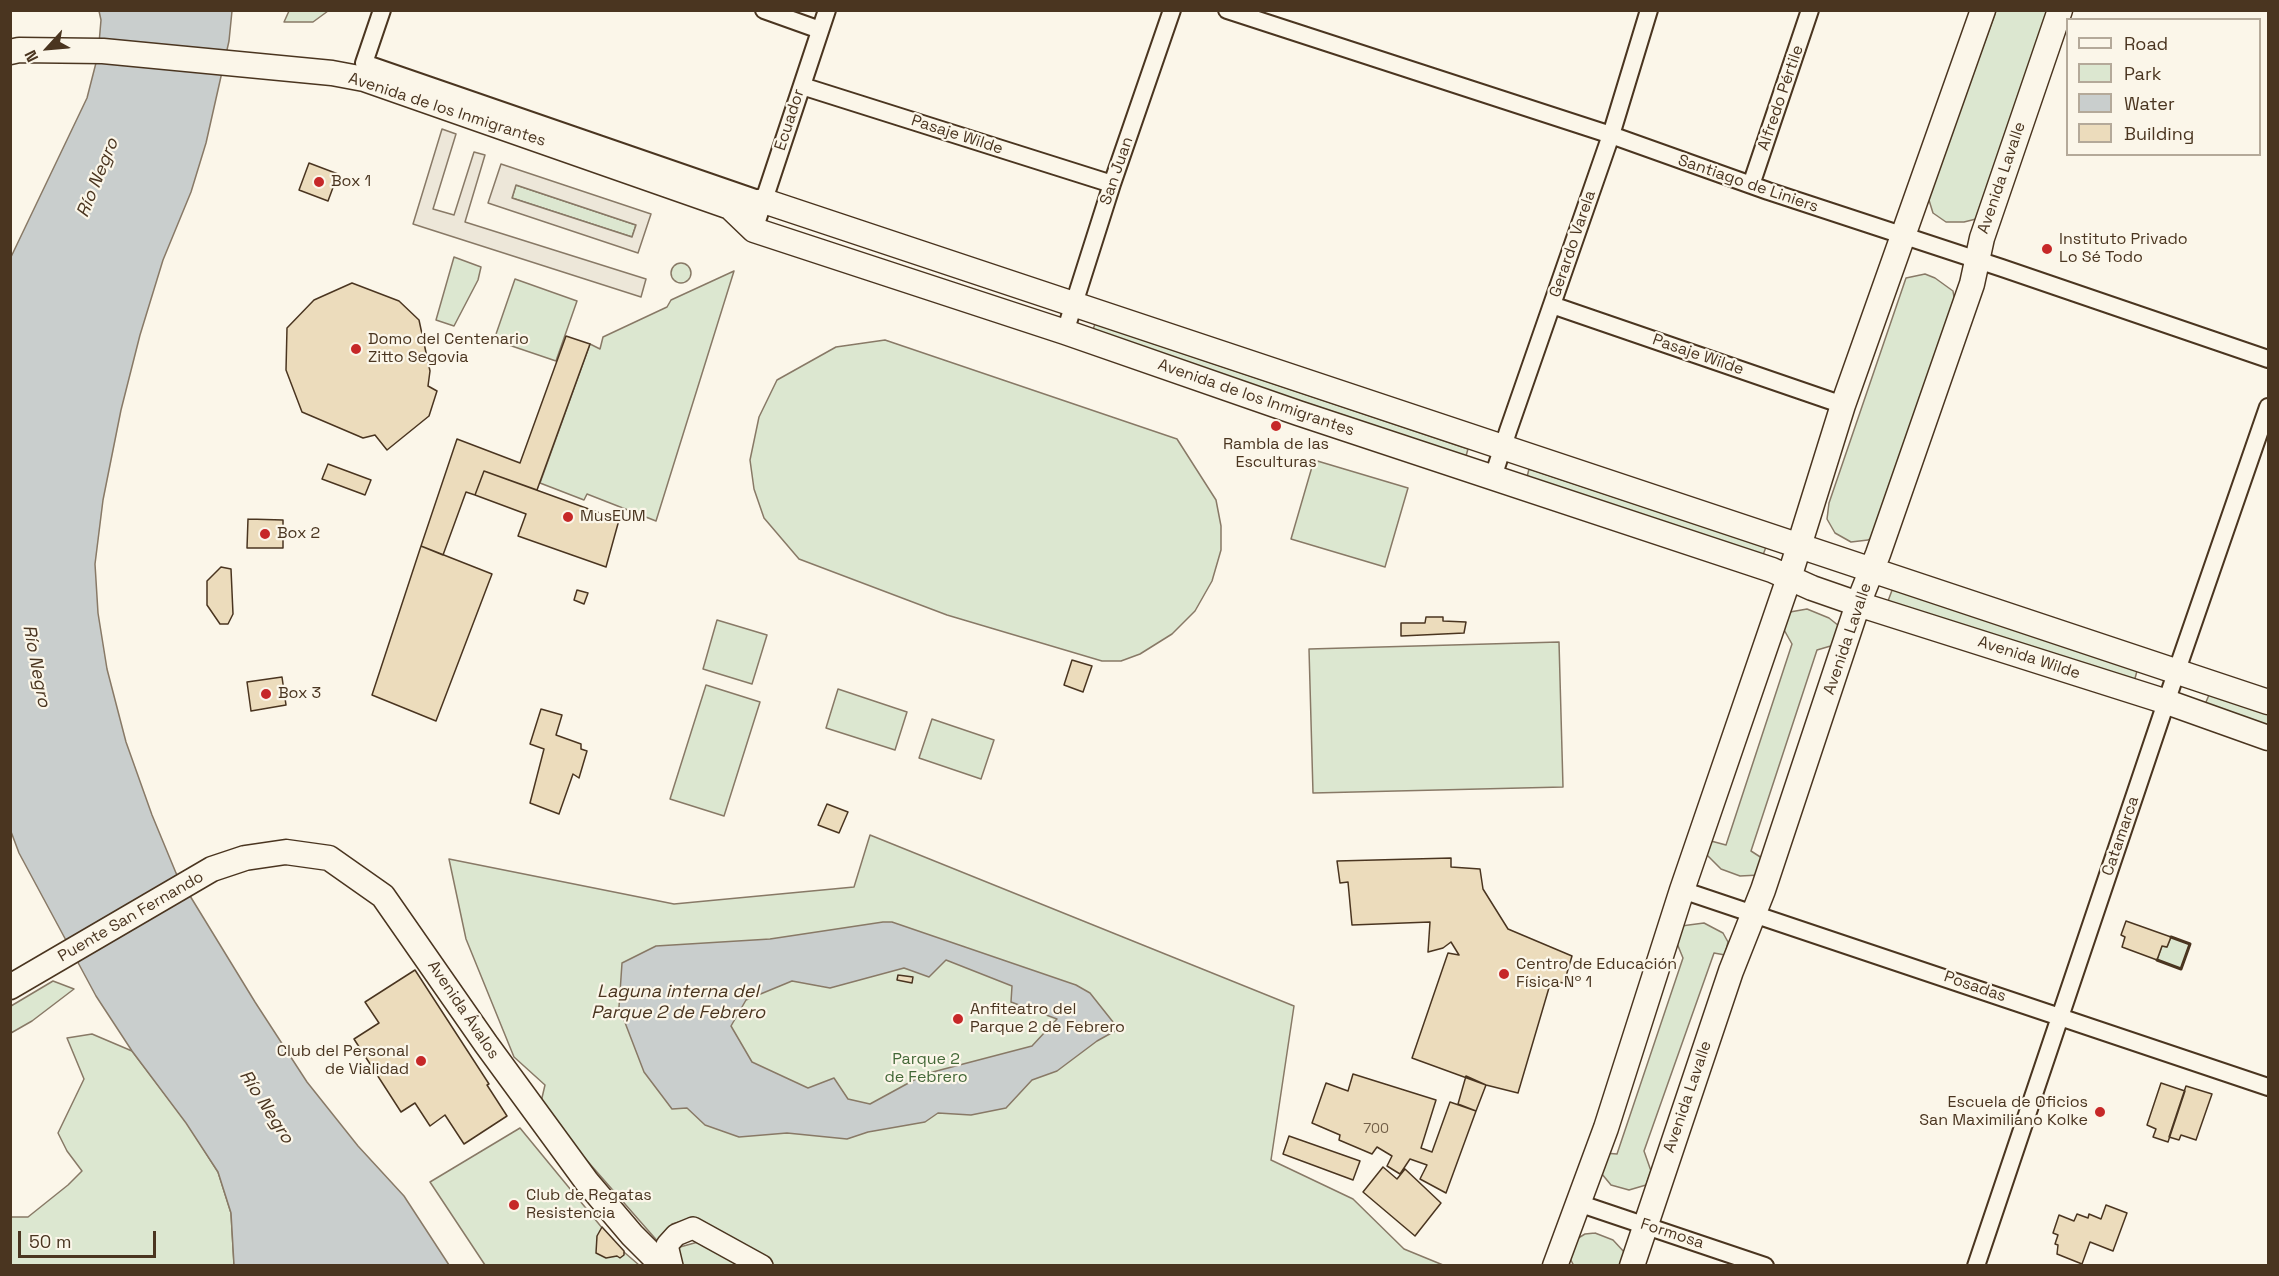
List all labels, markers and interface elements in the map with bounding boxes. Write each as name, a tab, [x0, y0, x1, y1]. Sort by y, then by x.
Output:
north arrow	[18, 18, 78, 78]
legend	[2066, 18, 2261, 156]
text: Road	[2124, 32, 2168, 55]
street label: Alfredo Pértile	[1754, 43, 1808, 153]
text: N	[20, 47, 43, 66]
text: Park	[2124, 62, 2161, 85]
street label: Avenida de los Inmigrantes	[346, 69, 548, 151]
street label: Ecuador	[771, 87, 809, 153]
text: Water	[2124, 92, 2175, 115]
street label: Pasaje Wilde	[909, 111, 1005, 159]
street label: Avenida Lavalle	[1974, 119, 2030, 237]
text: Building	[2124, 122, 2194, 145]
street label: San Juan	[1096, 134, 1138, 208]
water label: Río Negro	[72, 135, 124, 221]
street label: Santiago de Liniers	[1675, 151, 1821, 217]
place label: Box 1	[331, 172, 371, 192]
marker: Box 1	[312, 175, 326, 189]
street label: Gerardo Varela	[1546, 188, 1600, 300]
place label: Instituto Privado Lo Sé Todo	[2059, 230, 2188, 268]
marker: Instituto Privado Lo Sé Todo	[2040, 242, 2054, 256]
place label: Domo del Centenario Zitto Segovia	[368, 330, 529, 368]
street label: Pasaje Wilde	[1650, 330, 1746, 380]
marker: Domo del Centenario Zitto Segovia	[349, 342, 363, 356]
street label: Avenida de los Inmigrantes	[1155, 355, 1357, 441]
marker: Rambla de las Esculturas	[1269, 419, 1283, 433]
place label: Rambla de las Esculturas	[1223, 435, 1329, 473]
place label: MusEUM	[580, 507, 646, 527]
marker: MusEUM	[561, 510, 575, 524]
place label: Box 2	[277, 524, 320, 544]
marker: Box 2	[258, 527, 272, 541]
street label: Avenida Lavalle	[1820, 580, 1876, 698]
water label: Río Negro	[17, 623, 55, 709]
street label: Avenida Wilde	[1975, 632, 2083, 684]
place label: Box 3	[278, 684, 321, 704]
marker: Box 3	[259, 687, 273, 701]
street label: Catamarca	[2098, 794, 2144, 878]
street label: Puente San Fernando	[55, 867, 207, 967]
place label: Centro de Educación Física Nº 1	[1516, 955, 1677, 993]
street label: Avenida Ávalos	[423, 957, 503, 1063]
marker: Centro de Educación Física Nº 1	[1497, 967, 1511, 981]
street label: Posadas	[1941, 967, 2009, 1007]
water label: Laguna interna del Parque 2 de Febrero	[591, 981, 765, 1024]
place label: Anfiteatro del Parque 2 de Febrero	[970, 1000, 1125, 1038]
marker: Anfiteatro del Parque 2 de Febrero	[951, 1012, 965, 1026]
street label: Avenida Lavalle	[1660, 1038, 1716, 1156]
place label: Club del Personal de Vialidad	[277, 1042, 409, 1080]
park label: Parque 2 de Febrero	[884, 1050, 968, 1088]
marker: Club del Personal de Vialidad	[414, 1054, 428, 1068]
water label: Río Negro	[234, 1066, 298, 1148]
place label: Escuela de Oficios San Maximiliano Kolke	[1919, 1093, 2088, 1131]
marker: Escuela de Oficios San Maximiliano Kolke	[2093, 1105, 2107, 1119]
house number: 700	[1363, 1121, 1389, 1137]
place label: Club de Regatas Resistencia	[526, 1186, 652, 1224]
marker: Club de Regatas Resistencia	[507, 1198, 521, 1212]
street label: Formosa	[1638, 1215, 1706, 1253]
scale bar	[21, 1219, 159, 1257]
text: 50 m	[29, 1230, 71, 1253]

